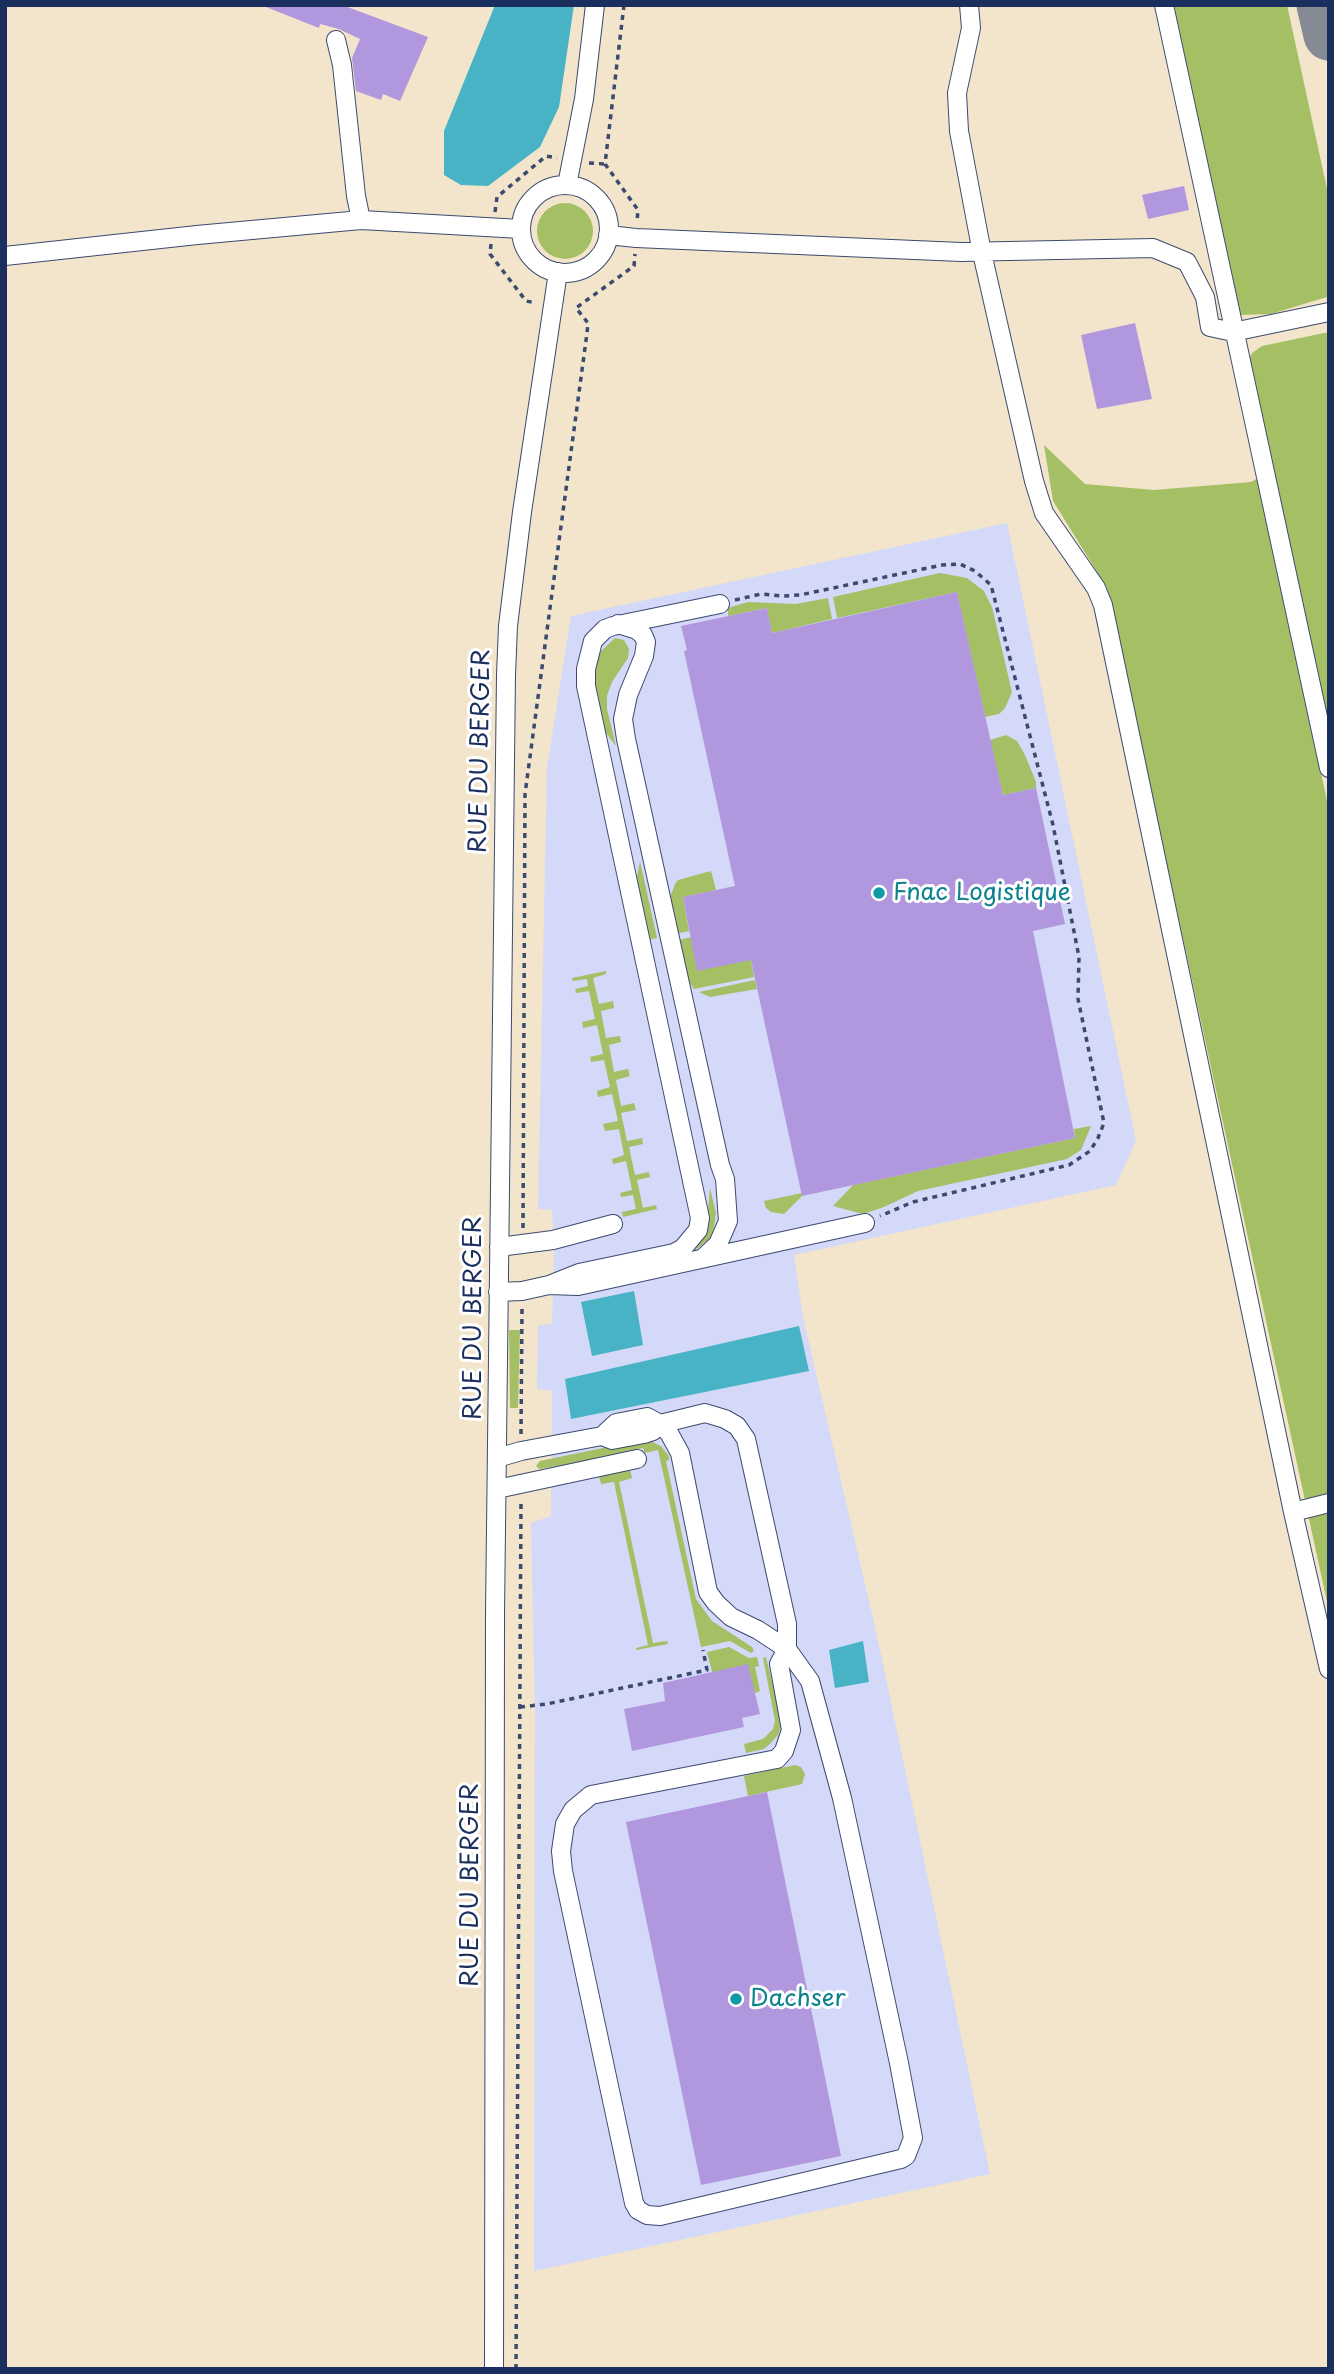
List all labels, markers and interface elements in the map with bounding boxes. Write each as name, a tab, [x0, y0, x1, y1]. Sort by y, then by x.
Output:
street label: RUE DU BERGER	[465, 649, 497, 853]
place label: Fnac Logistique	[893, 879, 1071, 907]
marker: Fnac Logistique	[871, 885, 887, 901]
street label: RUE DU BERGER	[460, 1216, 488, 1420]
street label: RUE DU BERGER	[457, 1783, 485, 1987]
place label: Dachser	[750, 1985, 846, 2013]
marker: Dachser	[728, 1991, 744, 2007]

